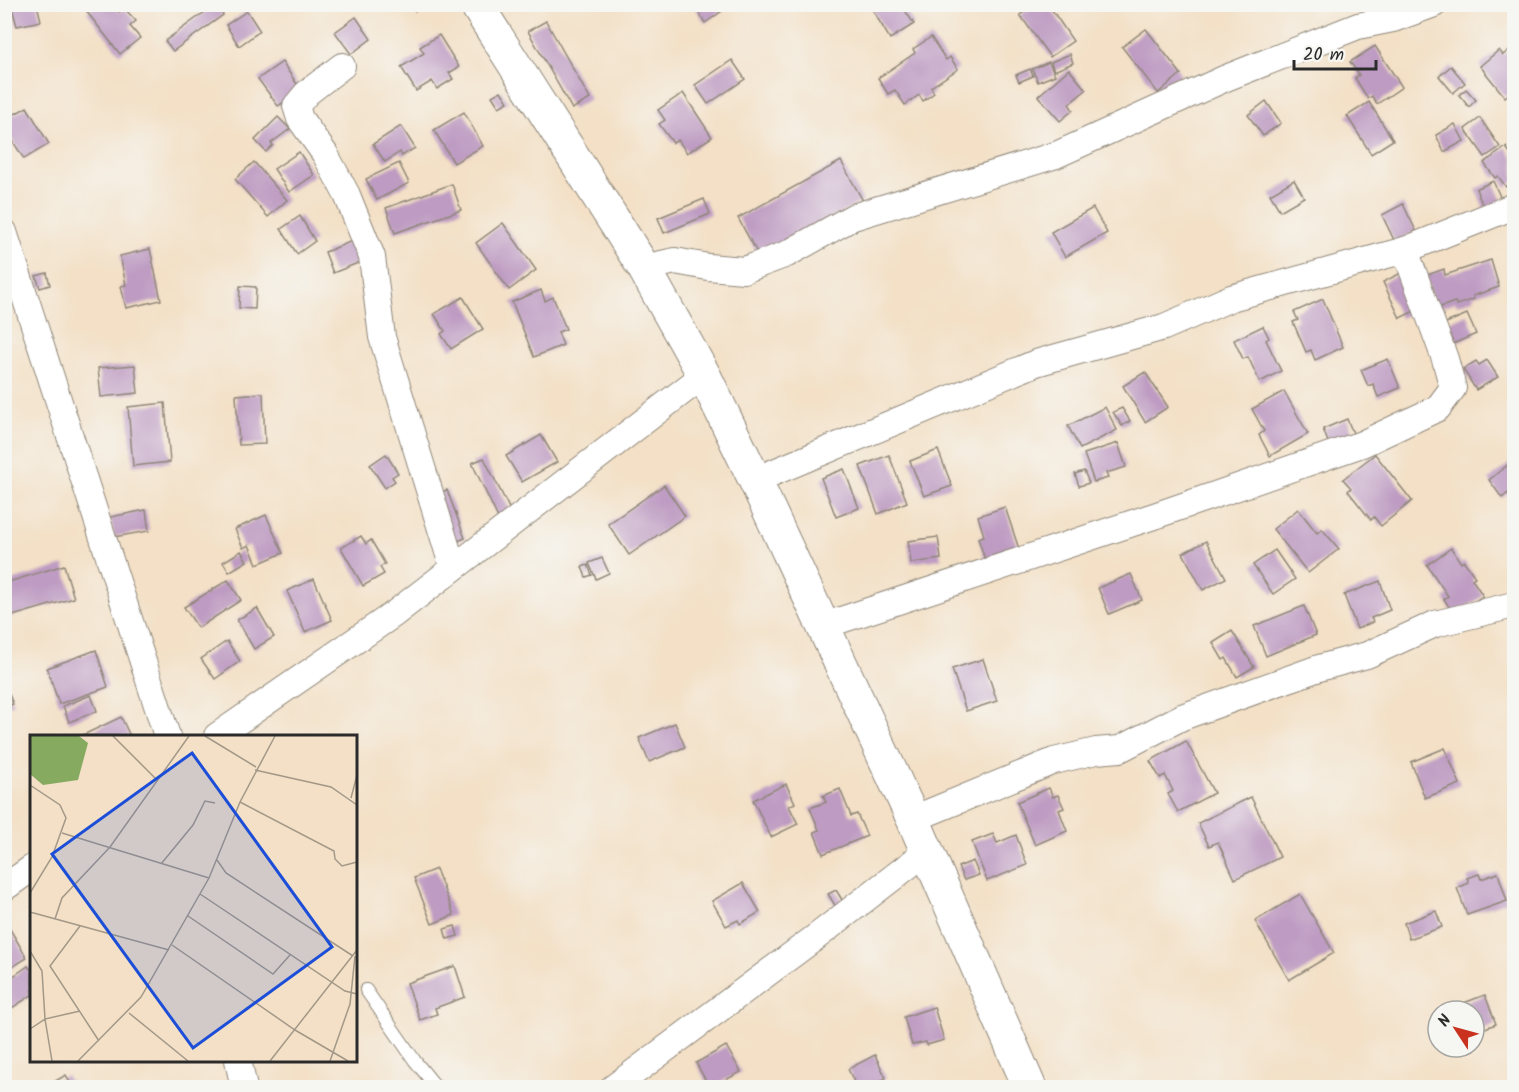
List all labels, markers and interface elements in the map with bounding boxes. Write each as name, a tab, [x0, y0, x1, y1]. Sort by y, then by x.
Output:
scale bar	[1294, 33, 1376, 71]
text: 20 m	[1303, 41, 1344, 70]
inset map	[30, 735, 357, 1062]
north arrow	[1426, 999, 1486, 1059]
text: N	[1432, 1010, 1458, 1033]

